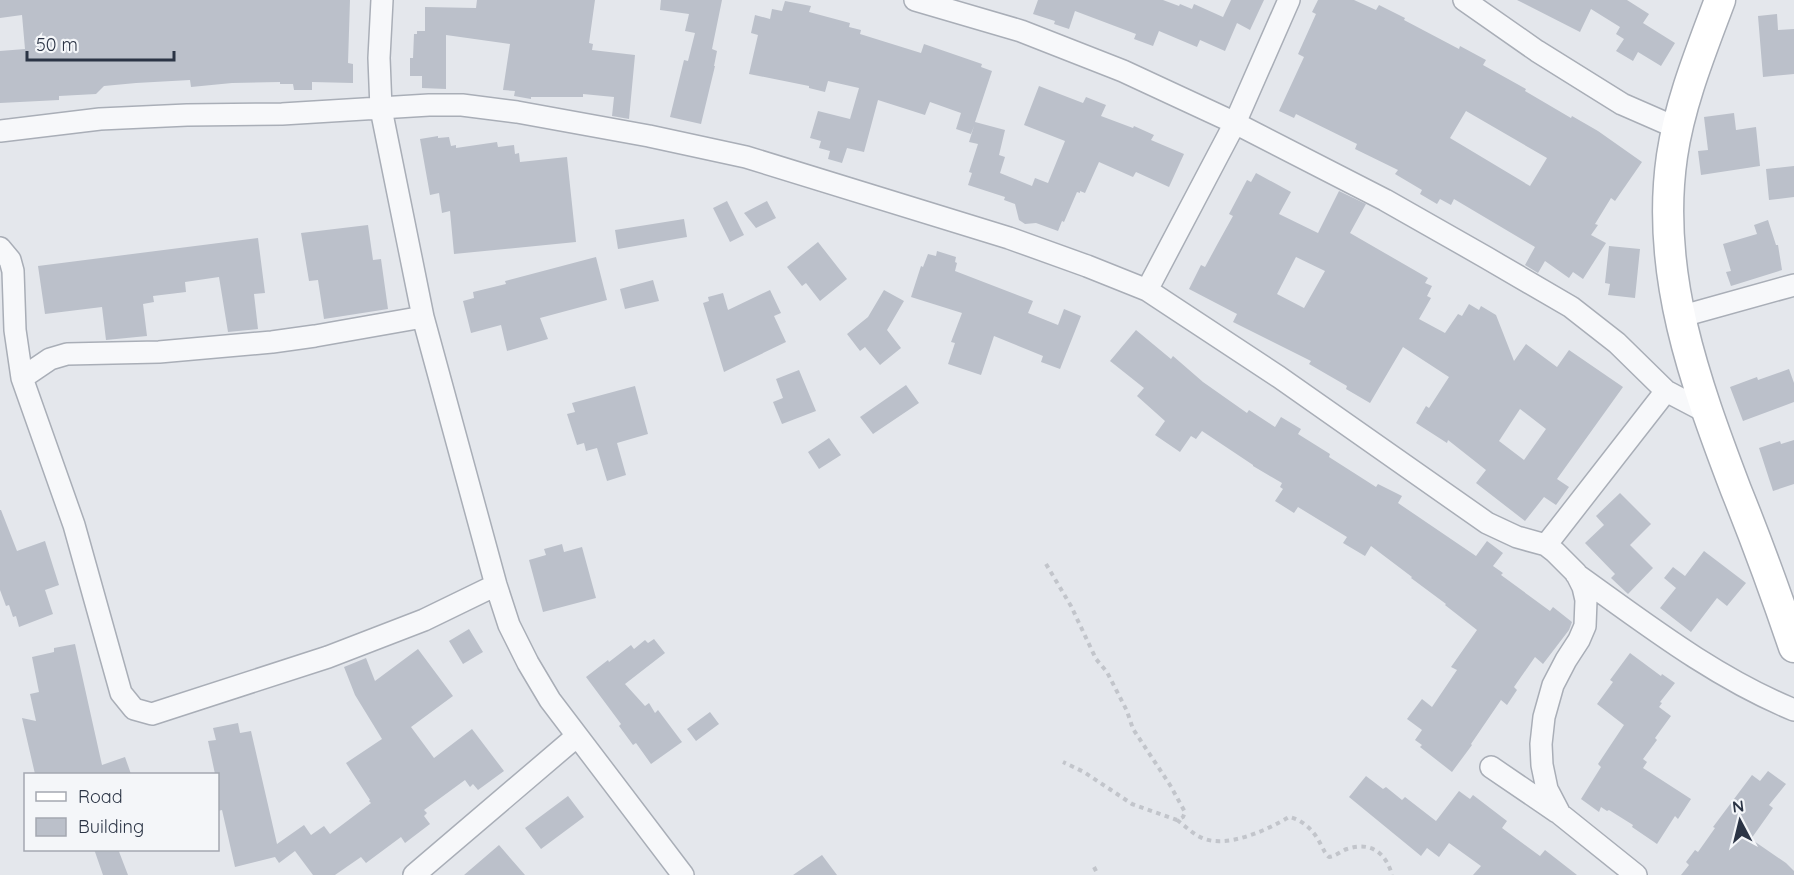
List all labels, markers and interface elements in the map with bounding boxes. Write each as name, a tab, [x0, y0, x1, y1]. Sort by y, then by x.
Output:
scale bar	[27, 24, 174, 62]
text: 50 m	[36, 33, 78, 56]
legend	[24, 773, 219, 851]
text: Road	[78, 785, 123, 808]
north arrow	[1710, 791, 1770, 851]
text: N	[1731, 795, 1745, 817]
text: Building	[78, 815, 144, 838]

